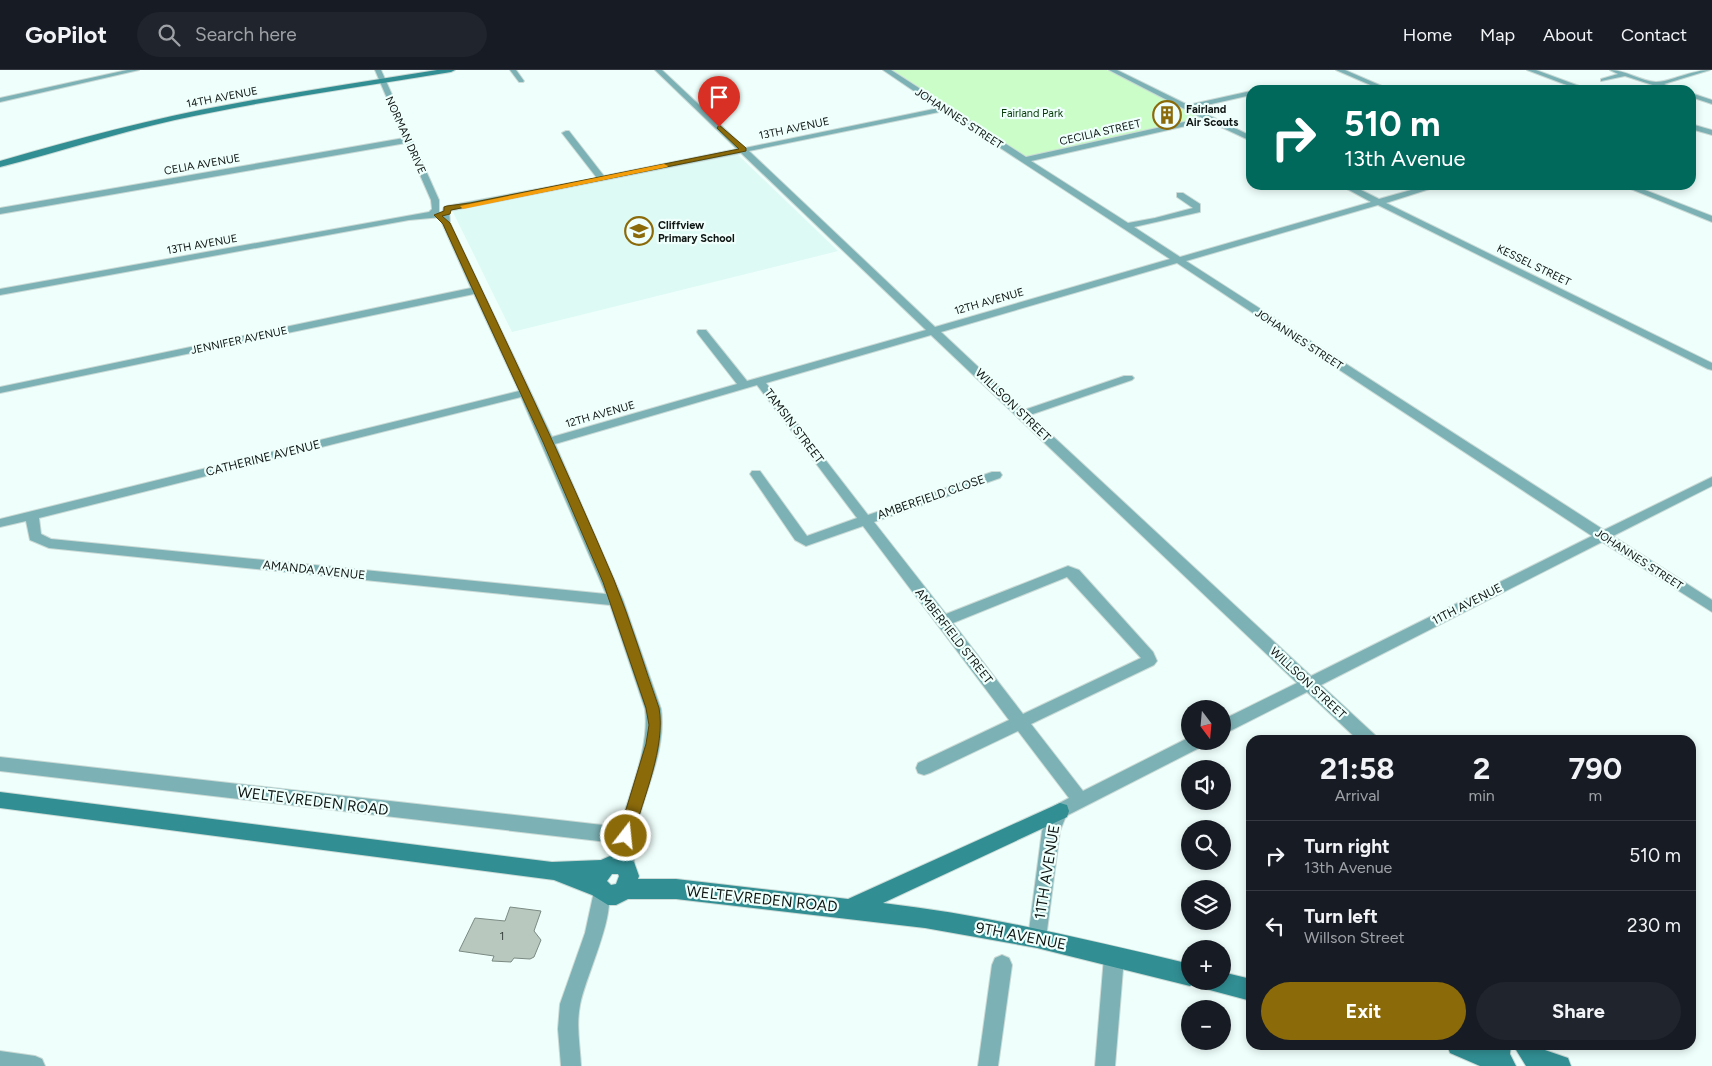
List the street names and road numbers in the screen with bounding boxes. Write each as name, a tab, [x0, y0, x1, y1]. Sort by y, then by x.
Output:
street label: 14TH AVENUE	[185, 84, 259, 111]
street label: JOHANNES STREET	[913, 85, 1005, 152]
street label: NORMAN DRIVE	[383, 94, 428, 176]
street label: 13TH AVENUE	[758, 115, 830, 142]
street label: CECILIA STREET	[1058, 117, 1142, 148]
street label: CELIA AVENUE	[163, 151, 241, 178]
street label: 13TH AVENUE	[166, 232, 238, 257]
street label: KESSEL STREET	[1495, 242, 1573, 289]
street label: 12TH AVENUE	[953, 285, 1025, 318]
street label: JOHANNES STREET	[1253, 306, 1345, 373]
street label: JENNIFER AVENUE	[190, 324, 288, 357]
street label: WILLSON STREET	[973, 366, 1054, 445]
street label: TAMSIN STREET	[762, 386, 827, 466]
street label: 12TH AVENUE	[564, 398, 636, 431]
street label: CATHERINE AVENUE	[204, 437, 322, 479]
street label: AMBERFIELD CLOSE	[875, 472, 987, 522]
street label: JOHANNES STREET	[1593, 526, 1685, 593]
street label: AMANDA AVENUE	[262, 558, 366, 582]
street label: 11TH AVENUE	[1430, 580, 1504, 628]
street label: AMBERFIELD STREET	[912, 586, 996, 687]
street label: WILLSON STREET	[1267, 644, 1349, 722]
street label: WELTEVREDEN ROAD	[237, 783, 389, 819]
street label: 11TH AVENUE	[1031, 823, 1063, 921]
street label: WELTEVREDEN ROAD	[686, 882, 838, 916]
street label: 9TH AVENUE	[974, 918, 1068, 954]

